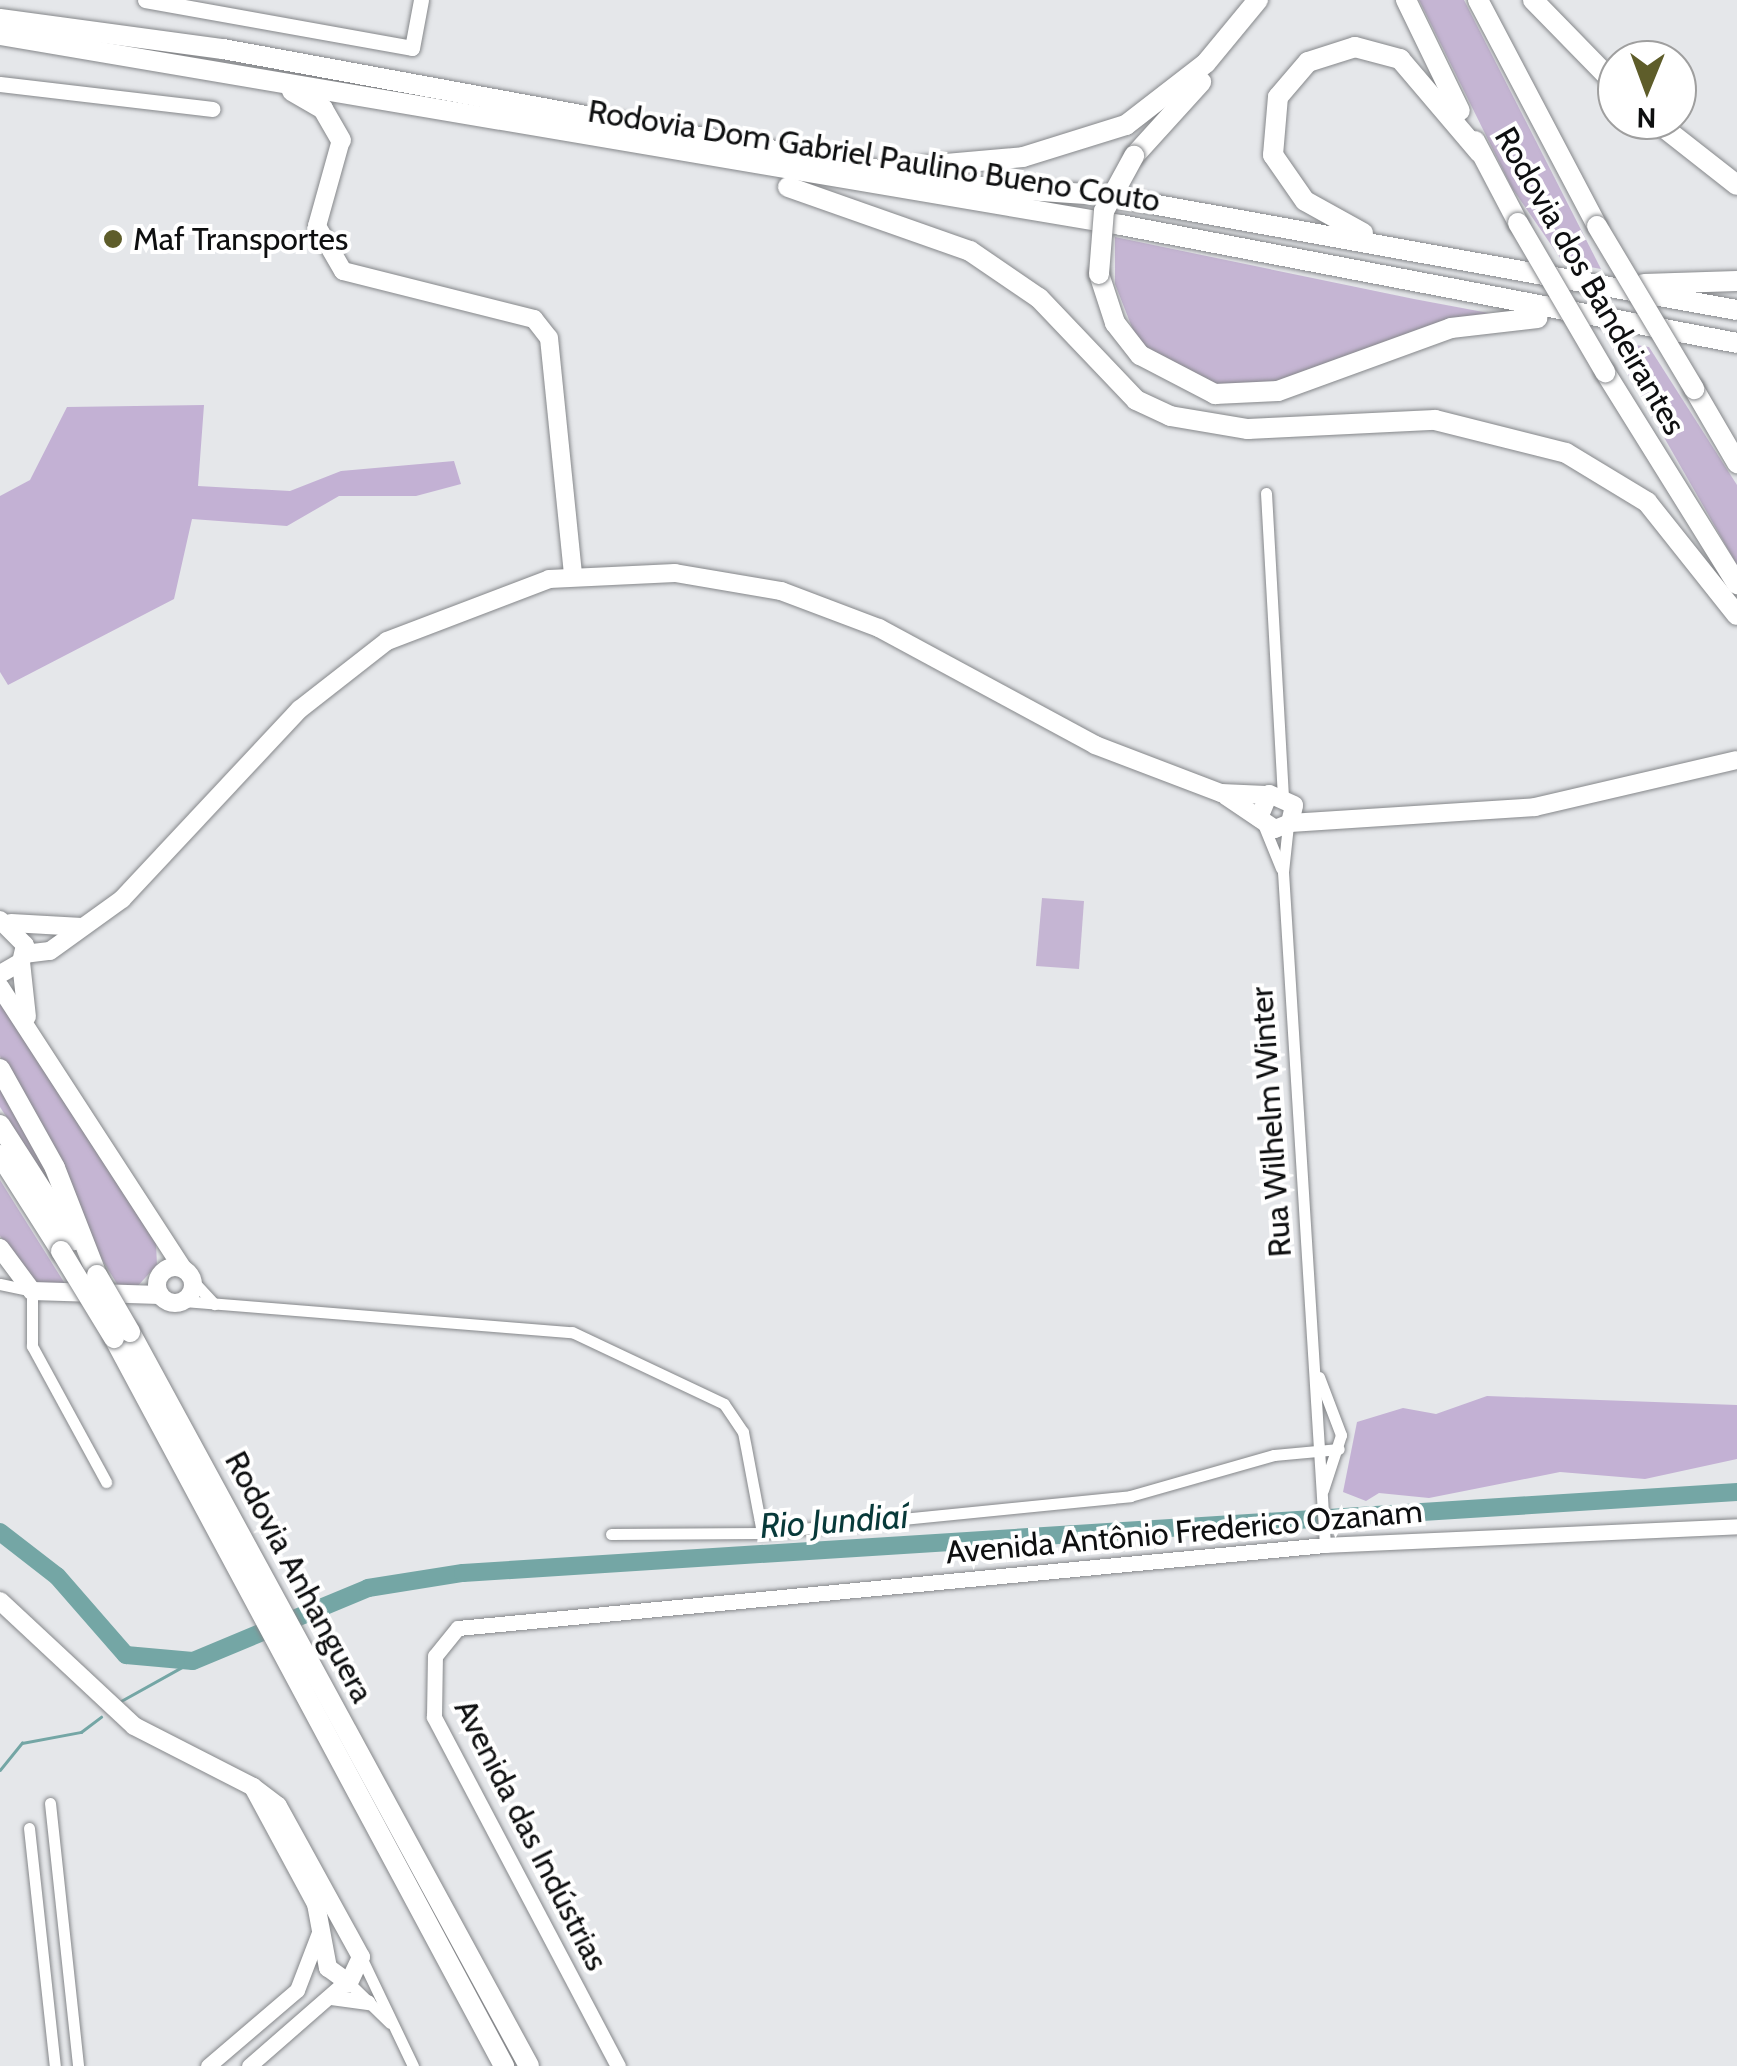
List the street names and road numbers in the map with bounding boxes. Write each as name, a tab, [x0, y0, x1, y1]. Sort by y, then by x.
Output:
street label: Rodovia Dom Gabriel Paulino Bueno Couto	[585, 92, 1163, 220]
street label: Rodovia dos Bandeirantes	[1486, 120, 1694, 442]
street label: Rua Wilhelm Winter	[1242, 986, 1300, 1258]
street label: Rodovia Anhanguera	[217, 1445, 381, 1709]
street label: Avenida Antônio Frederico Ozanam	[944, 1492, 1424, 1572]
street label: Avenida das Indústrias	[446, 1693, 616, 1977]

